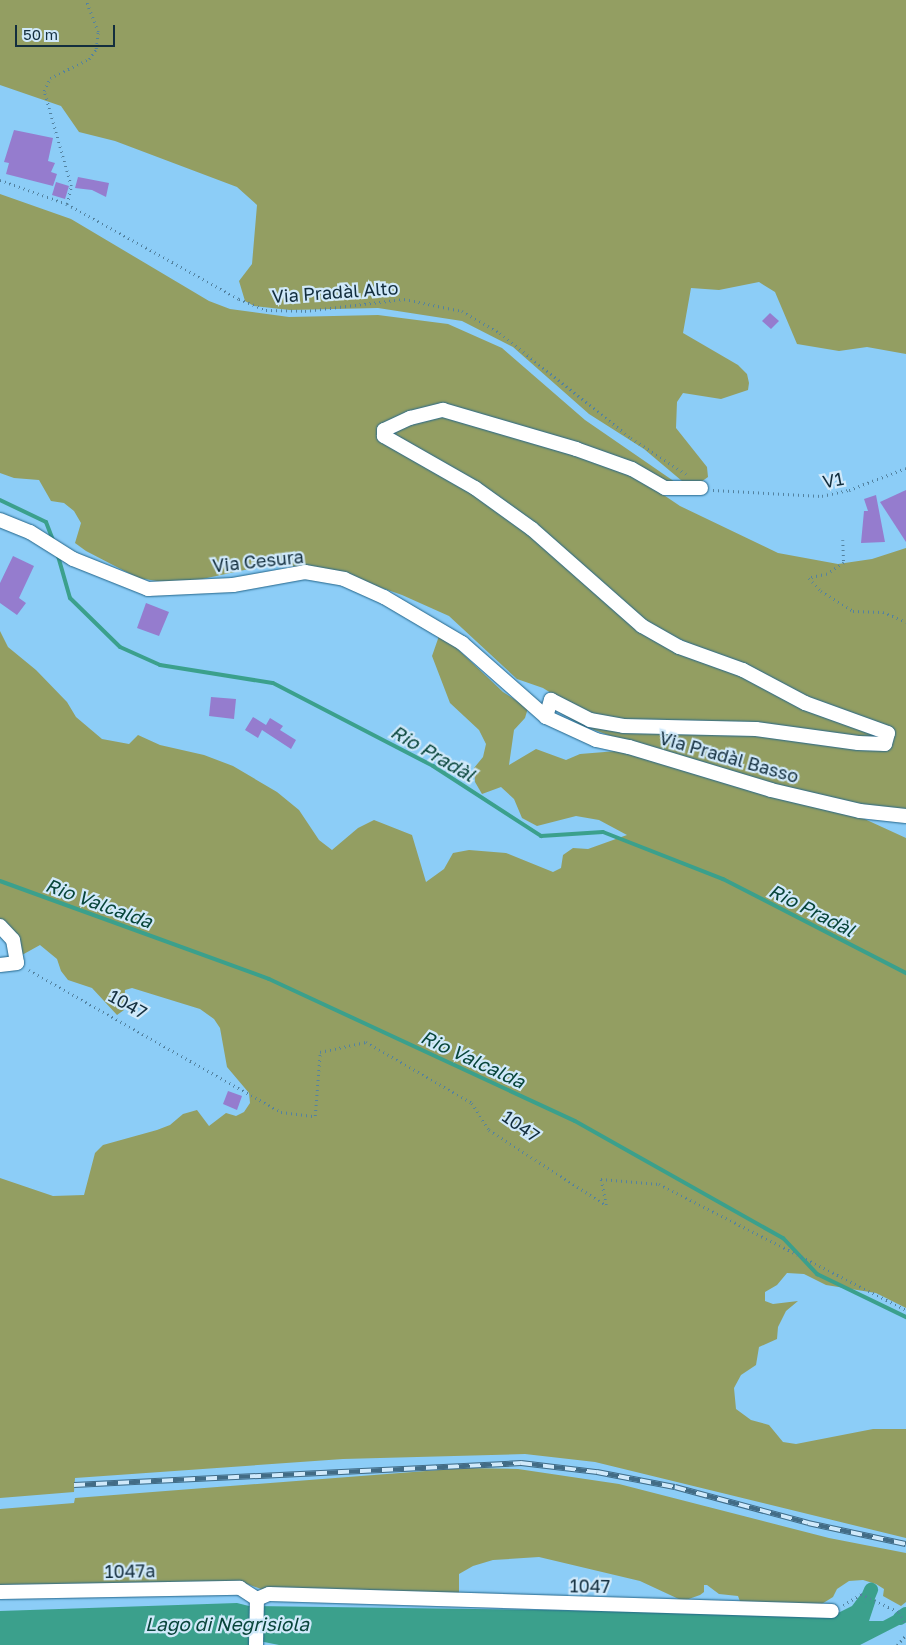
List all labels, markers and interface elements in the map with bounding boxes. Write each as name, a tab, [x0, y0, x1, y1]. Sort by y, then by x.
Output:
scale bar	[18, 15, 118, 47]
text: 50 m	[23, 25, 58, 43]
street label: Via Pradàl Alto	[271, 277, 399, 307]
street label: V1	[821, 467, 845, 493]
street label: Via Cesura	[211, 545, 305, 577]
water label: Rio Pradàl	[387, 720, 479, 786]
street label: Via Pradàl Basso	[657, 727, 801, 787]
water label: Rio Valcalda	[43, 873, 155, 933]
water label: Rio Pradàl	[765, 879, 859, 941]
street label: 1047	[105, 985, 151, 1023]
water label: Rio Valcalda	[418, 1025, 528, 1093]
street label: 1047	[498, 1106, 544, 1146]
street label: 1047a	[105, 1560, 155, 1582]
street label: 1047	[570, 1575, 610, 1597]
water label: Lago di Negrisiola	[145, 1613, 309, 1635]

